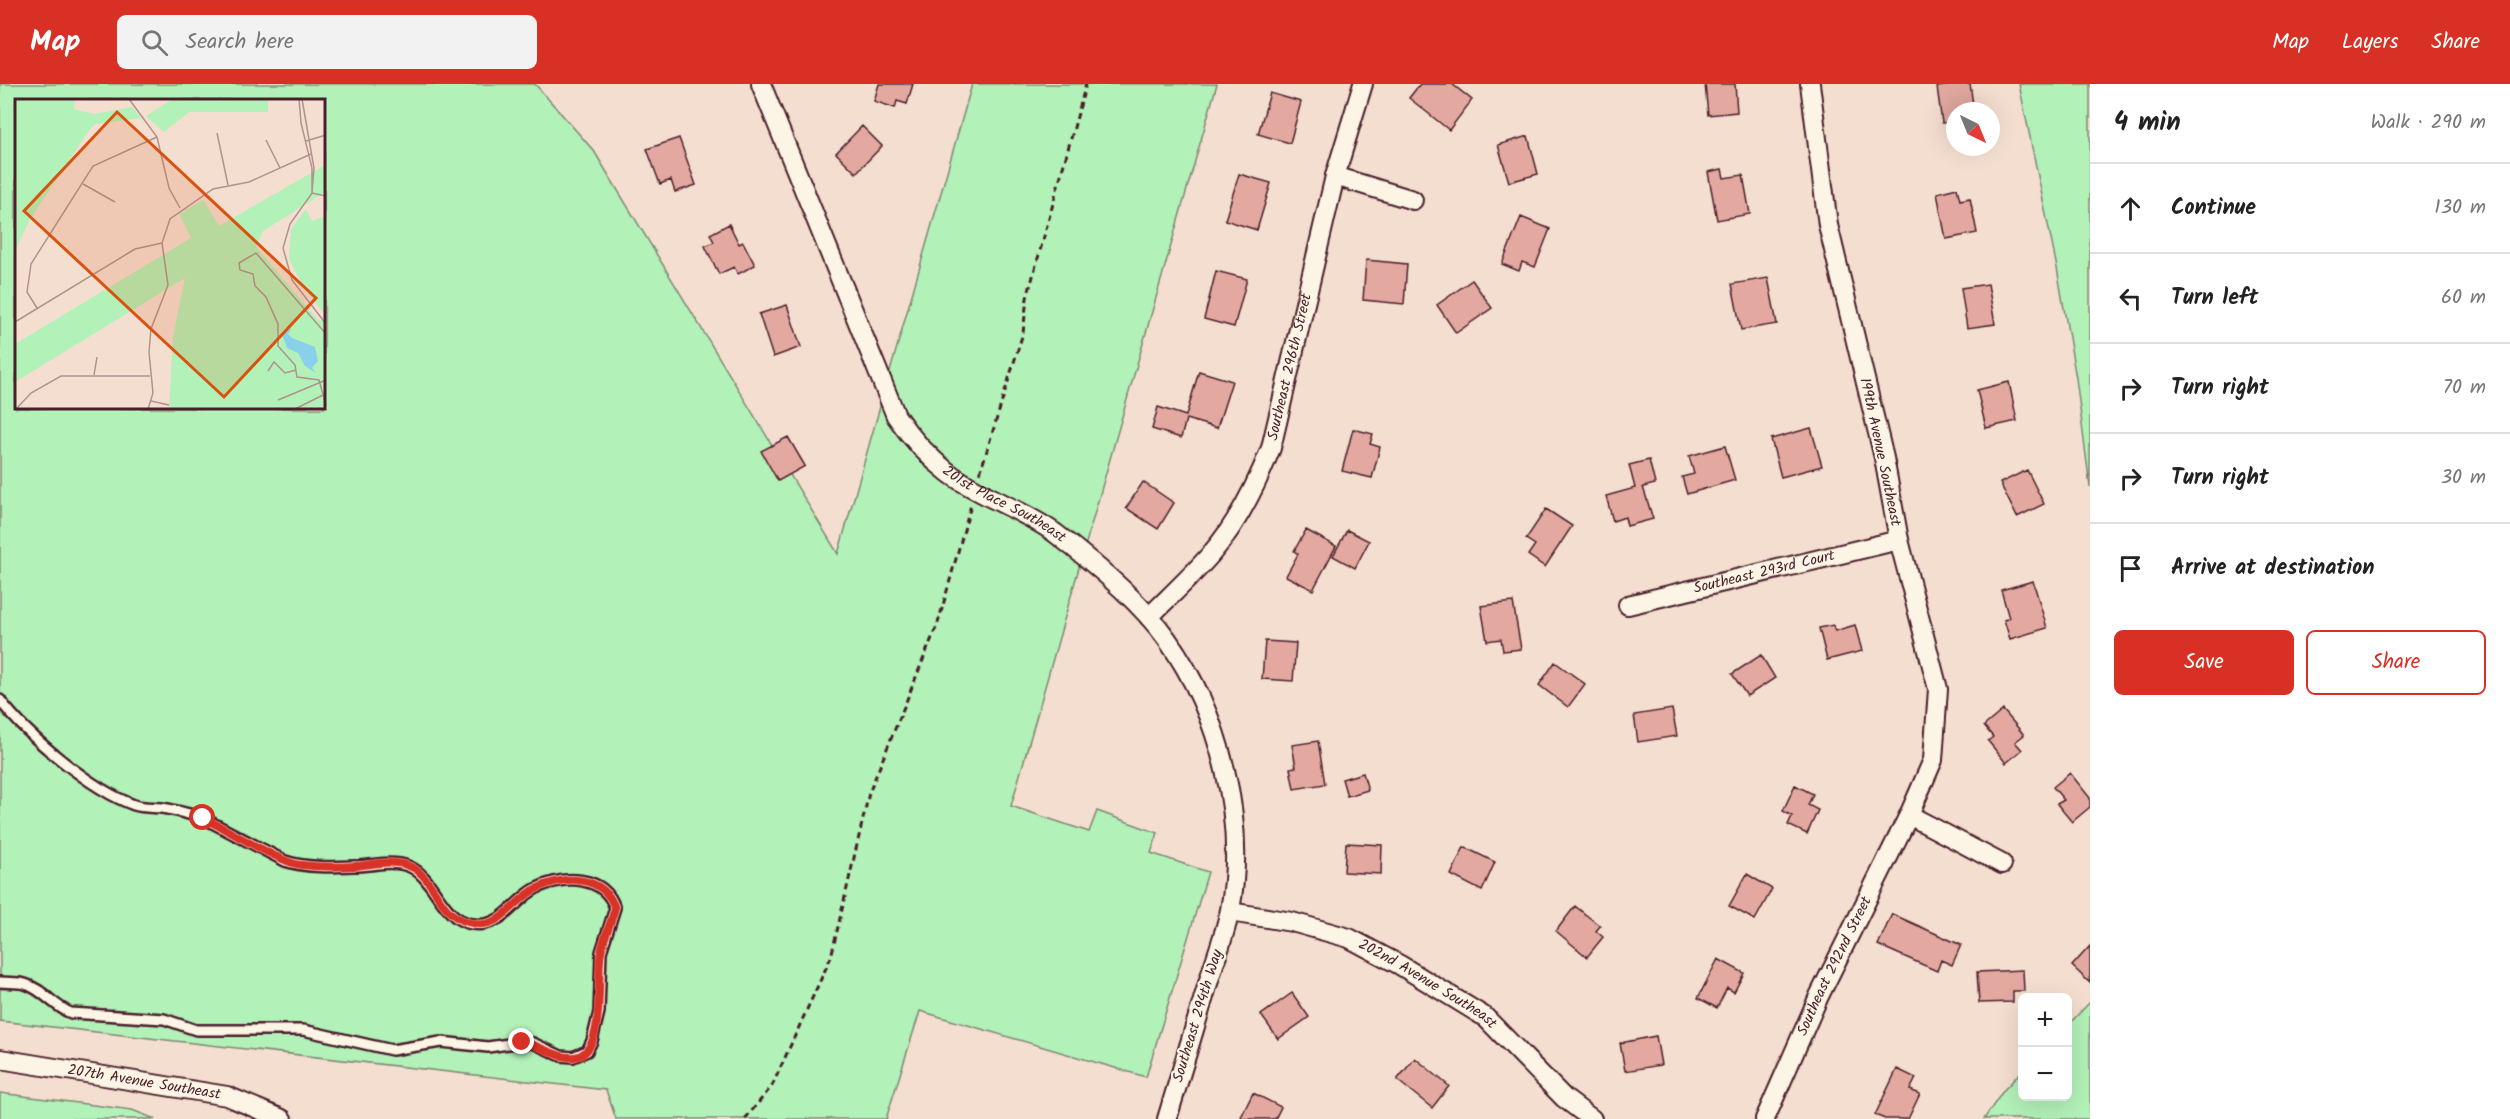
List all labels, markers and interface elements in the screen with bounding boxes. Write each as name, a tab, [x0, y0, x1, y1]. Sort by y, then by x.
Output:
search box	[117, 15, 537, 69]
text: Map	[30, 20, 81, 65]
text: Search here	[186, 25, 294, 60]
icon: search	[138, 26, 171, 59]
text: Map	[2272, 26, 2309, 59]
text: Layers	[2342, 26, 2398, 59]
text: Share	[2431, 26, 2480, 59]
inset map	[15, 99, 326, 410]
north arrow	[1946, 102, 2000, 156]
text: 4 min	[2114, 102, 2181, 144]
text: Walk · 290 m	[2371, 107, 2486, 139]
text: Continue	[2171, 191, 2256, 226]
icon: ahead	[2114, 192, 2147, 225]
text: 130 m	[2434, 192, 2486, 224]
text: Turn left	[2171, 281, 2258, 316]
icon: left	[2114, 282, 2147, 315]
text: 60 m	[2441, 282, 2486, 314]
street label: Southeast 296th Street	[1261, 291, 1319, 443]
text: Turn right	[2171, 371, 2269, 406]
icon: right	[2114, 372, 2147, 405]
text: 70 m	[2443, 372, 2486, 404]
street label: 199th Avenue Southeast	[1853, 376, 1907, 529]
street label: 201st Place Southeast	[937, 460, 1071, 549]
text: Turn right	[2171, 461, 2269, 496]
icon: right	[2114, 462, 2147, 495]
text: 30 m	[2441, 462, 2486, 494]
street label: Southeast 293rd Court	[1691, 544, 1838, 601]
text: Arrive at destination	[2171, 551, 2374, 586]
icon: arrive	[2114, 552, 2147, 585]
button: Save	[2114, 630, 2294, 695]
button: Share	[2306, 630, 2486, 695]
route start	[189, 804, 215, 830]
street label: Southeast 292nd Street	[1791, 892, 1879, 1040]
street label: 202nd Avenue Southeast	[1354, 933, 1503, 1035]
street label: Southeast 294th Way	[1166, 946, 1230, 1085]
map controls	[2018, 993, 2072, 1101]
button: +	[2018, 993, 2072, 1047]
route end	[508, 1028, 534, 1054]
button: −	[2018, 1047, 2072, 1101]
street label: 207th Avenue Southeast	[66, 1058, 223, 1107]

